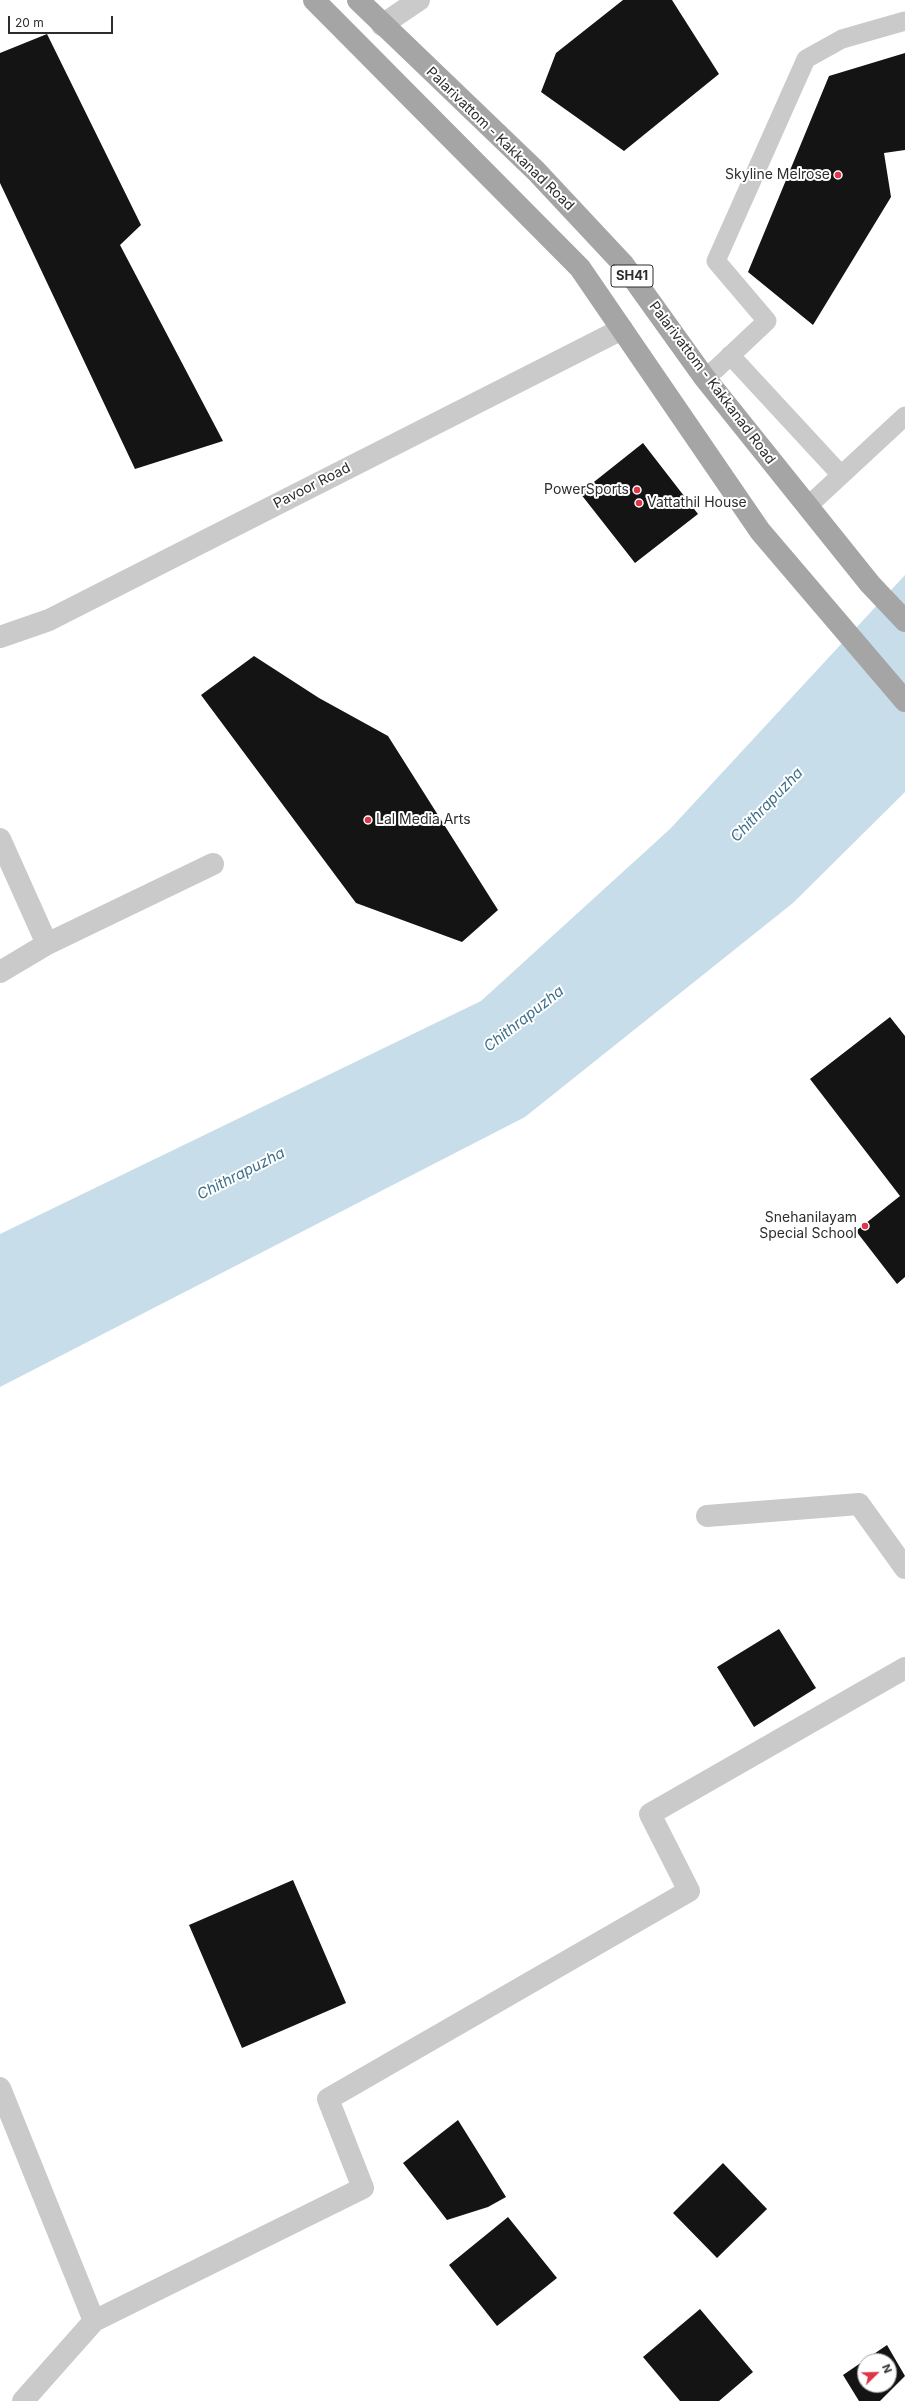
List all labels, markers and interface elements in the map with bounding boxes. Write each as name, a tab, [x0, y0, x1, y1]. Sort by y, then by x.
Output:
scale bar	[10, 8, 115, 34]
text: 20 m	[15, 15, 44, 30]
street label: Palarivattom - Kakkanad Road	[423, 64, 577, 214]
place label: Skyline Melrose	[725, 167, 830, 183]
marker: Skyline Melrose	[833, 170, 843, 180]
road number: SH41	[611, 265, 653, 287]
street label: Palarivattom - Kakkanad Road	[645, 298, 779, 468]
street label: Pavoor Road	[271, 459, 353, 513]
place label: PowerSports	[544, 482, 629, 498]
marker: PowerSports	[632, 485, 642, 495]
place label: Vattathil House	[647, 495, 747, 511]
marker: Vattathil House	[634, 498, 644, 508]
water label: Chithrapuzha	[727, 764, 807, 846]
place label: Lal Media Arts	[376, 812, 471, 828]
marker: Lal Media Arts	[363, 815, 373, 825]
water label: Chithrapuzha	[481, 982, 567, 1056]
water label: Chithrapuzha	[194, 1144, 288, 1204]
place label: Snehanilayam Special School	[759, 1210, 857, 1242]
marker: Snehanilayam Special School	[860, 1221, 870, 1231]
north arrow	[857, 2353, 897, 2393]
text: N	[879, 2362, 895, 2375]

